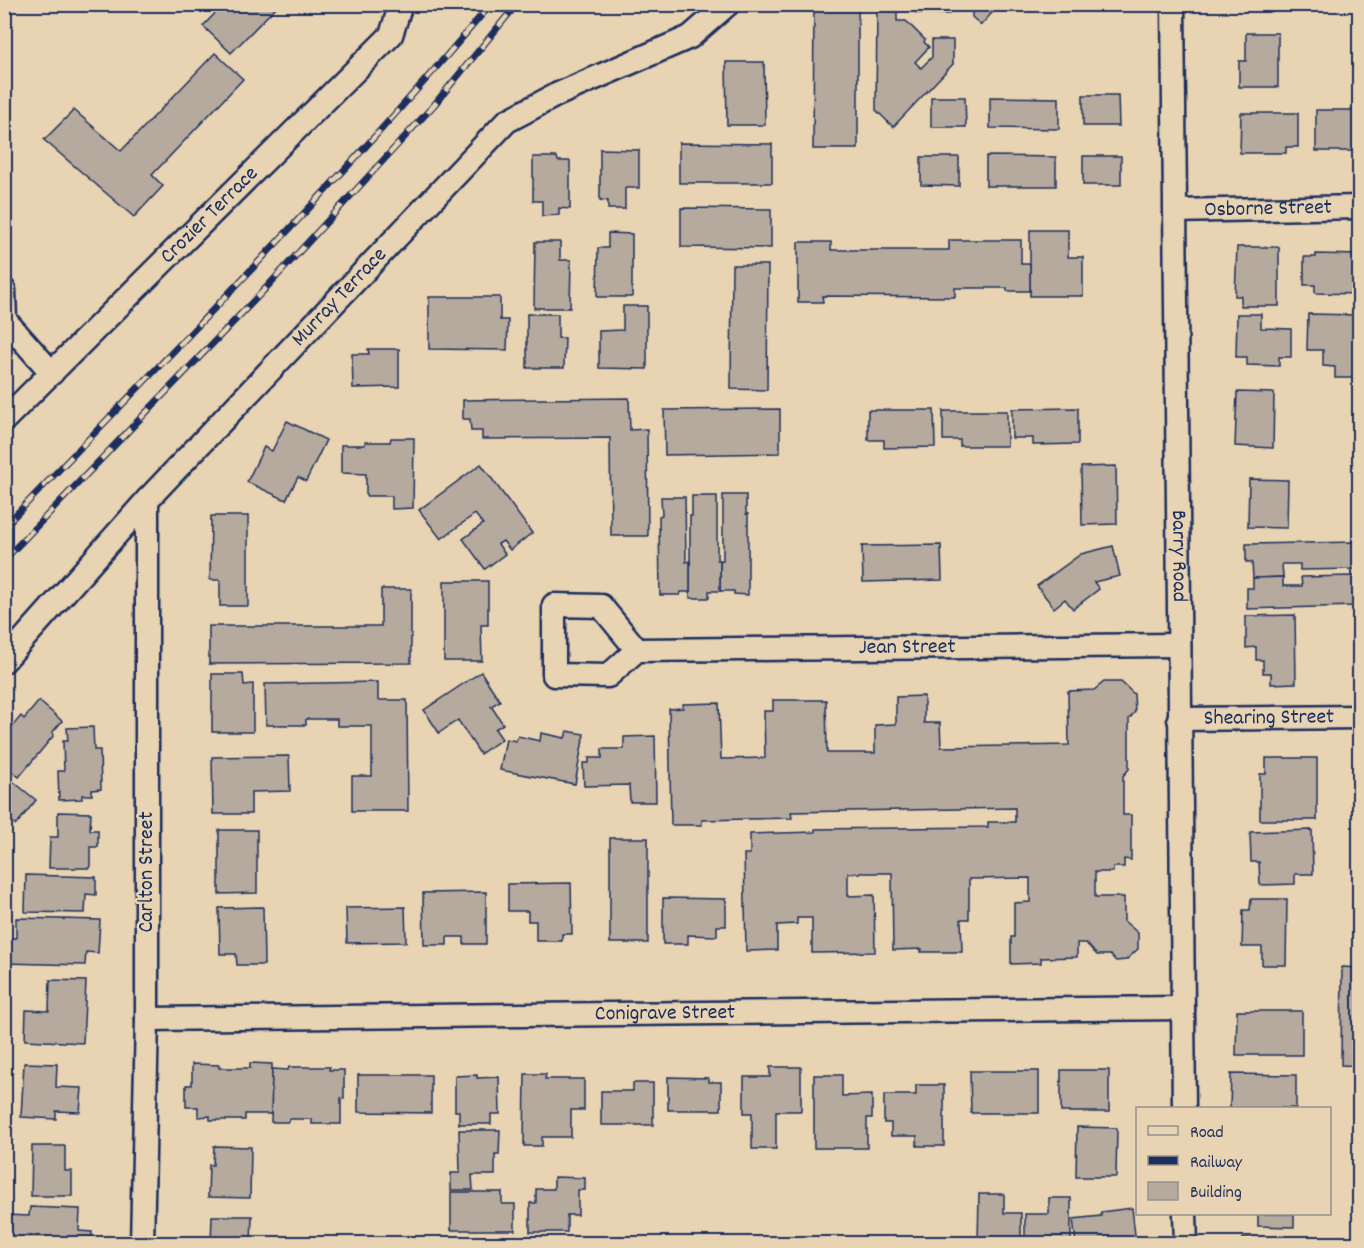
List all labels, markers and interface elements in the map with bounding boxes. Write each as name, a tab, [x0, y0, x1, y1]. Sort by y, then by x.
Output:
street label: Crozier Terrace	[153, 159, 266, 272]
street label: Osborne Street	[1204, 192, 1332, 226]
street label: Murray Terrace	[285, 241, 394, 354]
street label: Barry Road	[1163, 510, 1194, 602]
street label: Jean Street	[859, 632, 956, 663]
street label: Shearing Street	[1204, 702, 1334, 734]
street label: Carlton Street	[132, 811, 163, 933]
street label: Conigrave Street	[595, 997, 735, 1030]
legend	[1136, 1107, 1331, 1215]
text: Road	[1190, 1121, 1224, 1146]
text: Railway	[1190, 1151, 1243, 1176]
text: Building	[1190, 1181, 1242, 1206]

